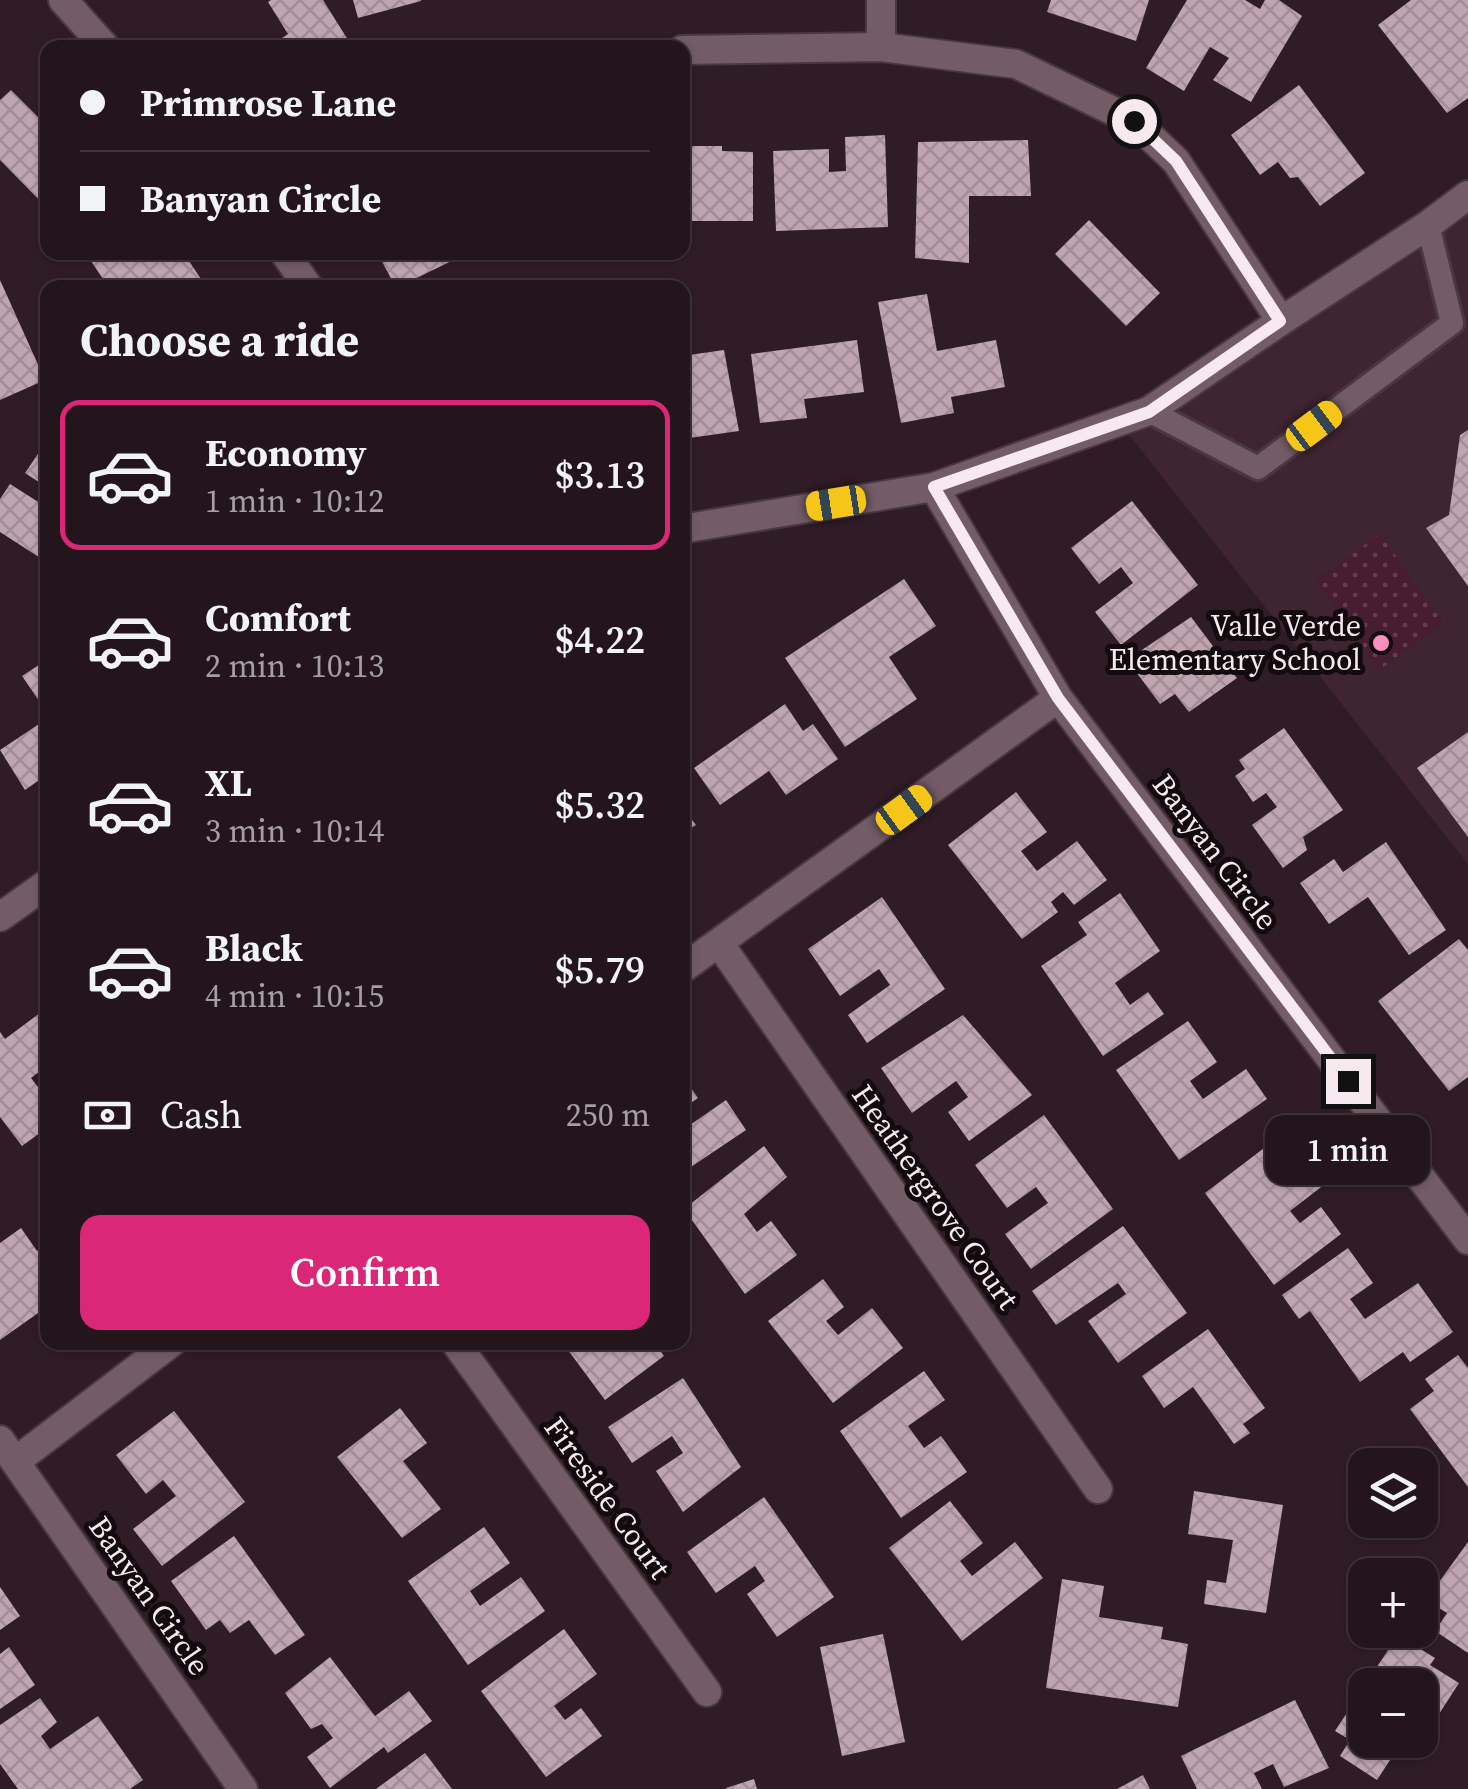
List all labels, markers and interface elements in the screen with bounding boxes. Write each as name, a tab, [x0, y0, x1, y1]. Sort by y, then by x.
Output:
text: Primrose Lane	[140, 77, 396, 129]
route start	[1112, 99, 1157, 144]
text: Banyan Circle	[140, 173, 381, 225]
text: Choose a ride	[80, 309, 359, 371]
car	[1281, 396, 1347, 456]
text: Economy	[205, 427, 367, 479]
icon: car	[85, 430, 175, 520]
text: $3.13	[555, 449, 645, 501]
text: 1 min · 10:12	[205, 479, 384, 523]
car	[804, 483, 868, 523]
text: Comfort	[205, 592, 351, 644]
icon: car	[85, 595, 175, 685]
place label: Valle Verde Elementary School	[1109, 605, 1361, 680]
text: $4.22	[555, 614, 645, 666]
marker: Valle Verde Elementary School	[1370, 632, 1392, 654]
text: 2 min · 10:13	[205, 644, 384, 688]
text: XL	[205, 757, 252, 809]
icon: car	[85, 760, 175, 850]
street label: Banyan Circle	[1143, 765, 1288, 938]
text: $5.32	[555, 779, 645, 831]
car	[871, 780, 937, 840]
text: 3 min · 10:14	[205, 809, 384, 853]
text: Black	[205, 922, 303, 974]
icon: car	[85, 925, 175, 1015]
text: $5.79	[555, 944, 645, 996]
text: 4 min · 10:15	[205, 974, 384, 1018]
route end	[1326, 1059, 1371, 1104]
street label: Heathergrove Court	[842, 1076, 1029, 1317]
icon: cash	[80, 1088, 135, 1143]
text: Cash	[160, 1089, 242, 1141]
text: 250 m	[566, 1093, 650, 1137]
callout: 1 min	[1266, 1116, 1430, 1186]
text: 1 min	[1306, 1128, 1389, 1172]
button: Confirm	[80, 1215, 650, 1330]
street label: Fireside Court	[535, 1409, 680, 1587]
map controls	[1348, 1448, 1438, 1758]
button: layers	[1348, 1448, 1438, 1538]
street label: Banyan Circle	[79, 1508, 219, 1683]
button: +	[1348, 1558, 1438, 1648]
button: −	[1348, 1668, 1438, 1758]

